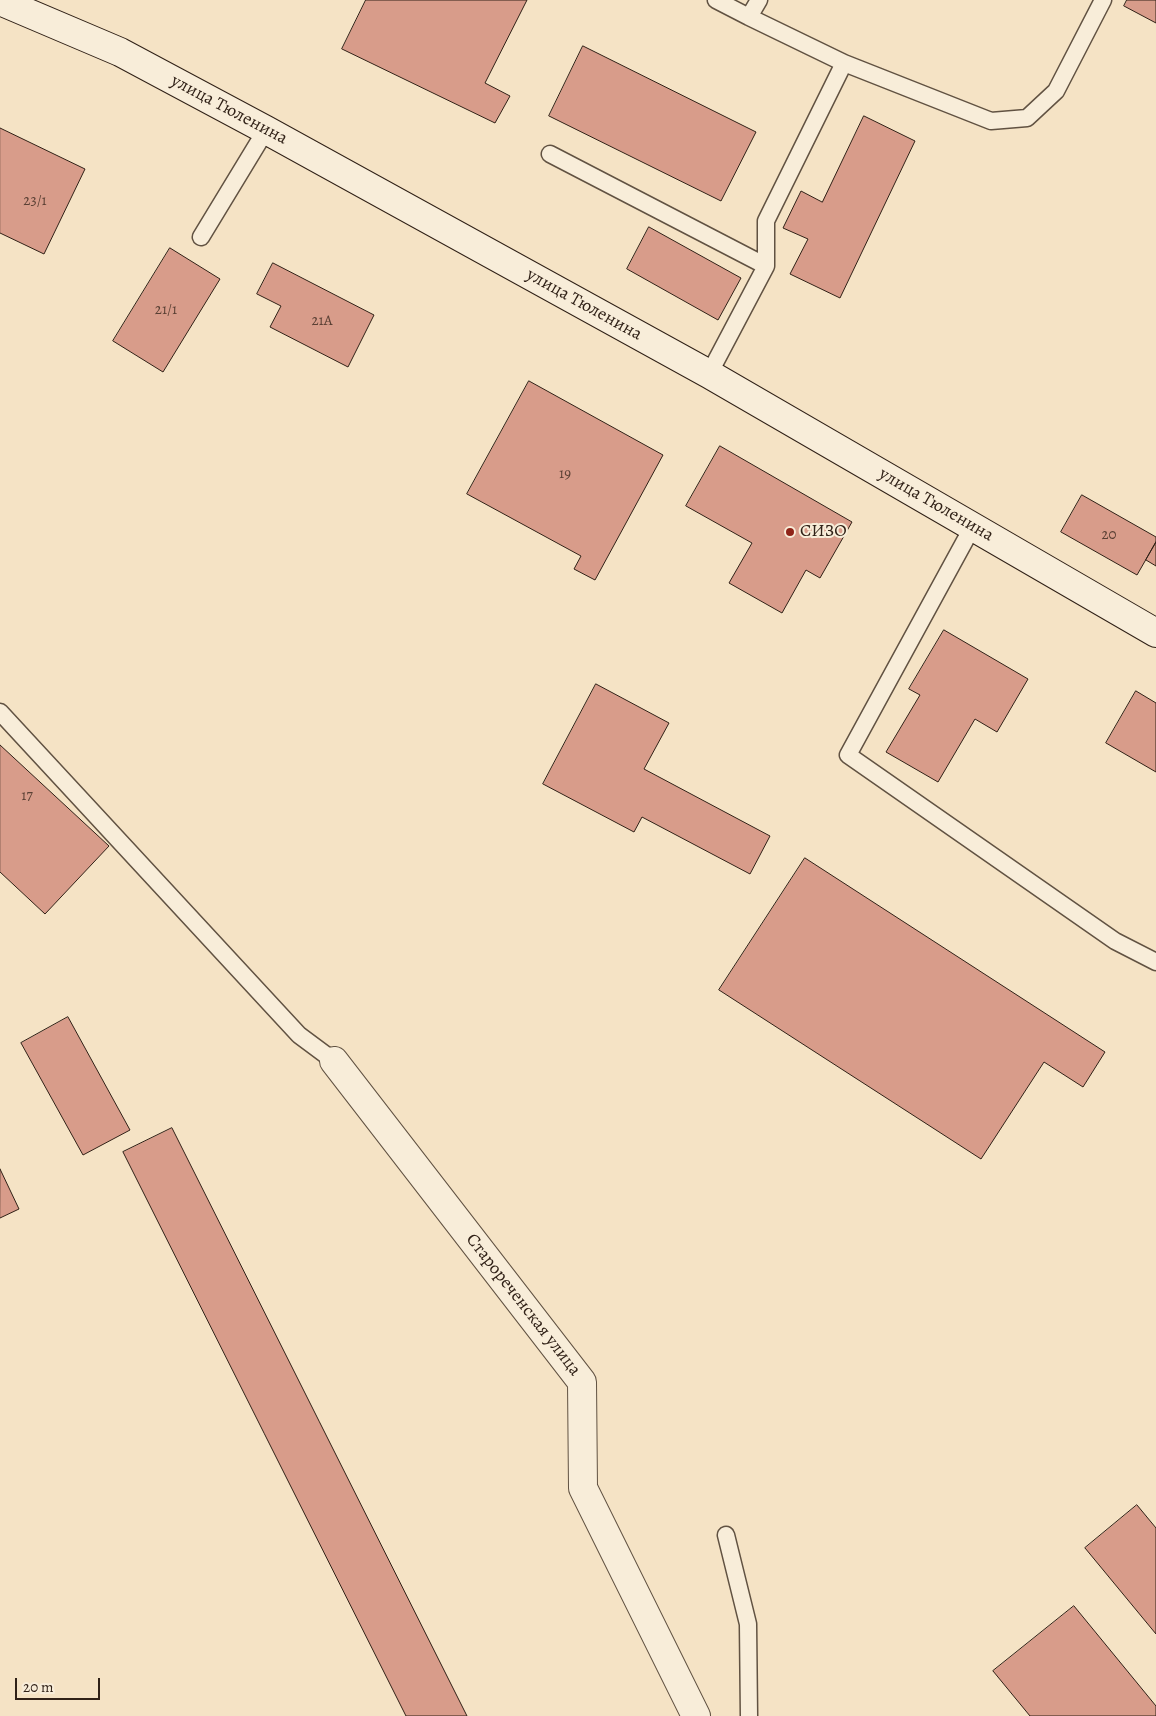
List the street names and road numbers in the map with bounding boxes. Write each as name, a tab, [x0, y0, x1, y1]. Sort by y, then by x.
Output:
street label: улица Тюленина	[167, 70, 291, 150]
street label: улица Тюленина	[522, 264, 646, 346]
street label: улица Тюленина	[875, 463, 997, 547]
street label: Старореченская улица	[461, 1230, 585, 1380]

